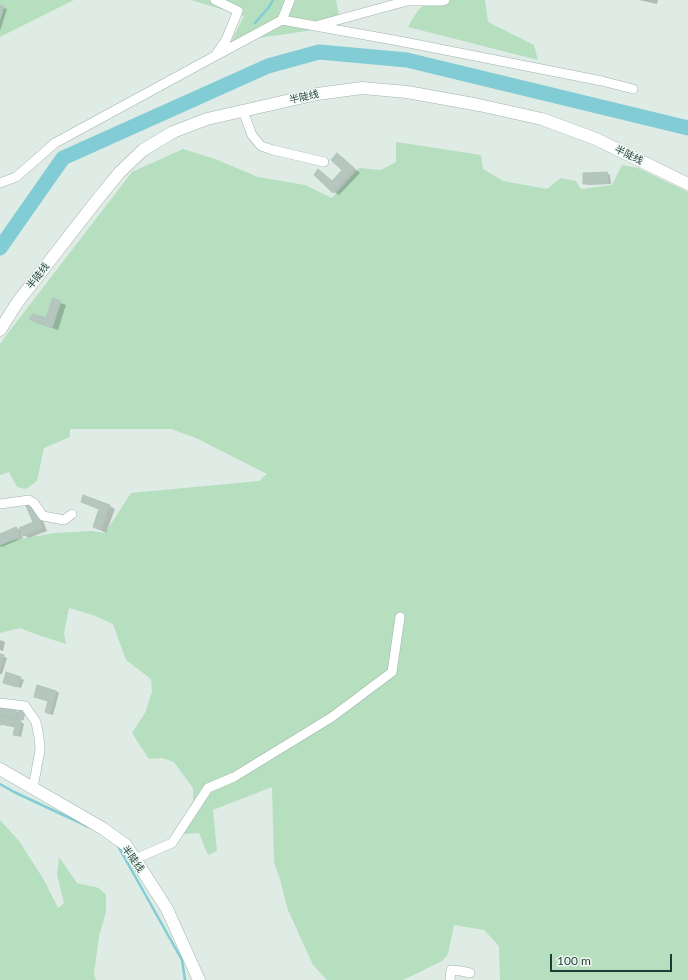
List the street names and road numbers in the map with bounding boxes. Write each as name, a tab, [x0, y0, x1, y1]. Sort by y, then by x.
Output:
street label: 半陡线	[288, 88, 320, 106]
street label: 半陡线	[613, 143, 645, 167]
street label: 半陡线	[24, 260, 52, 292]
street label: 半陡线	[119, 843, 147, 875]

